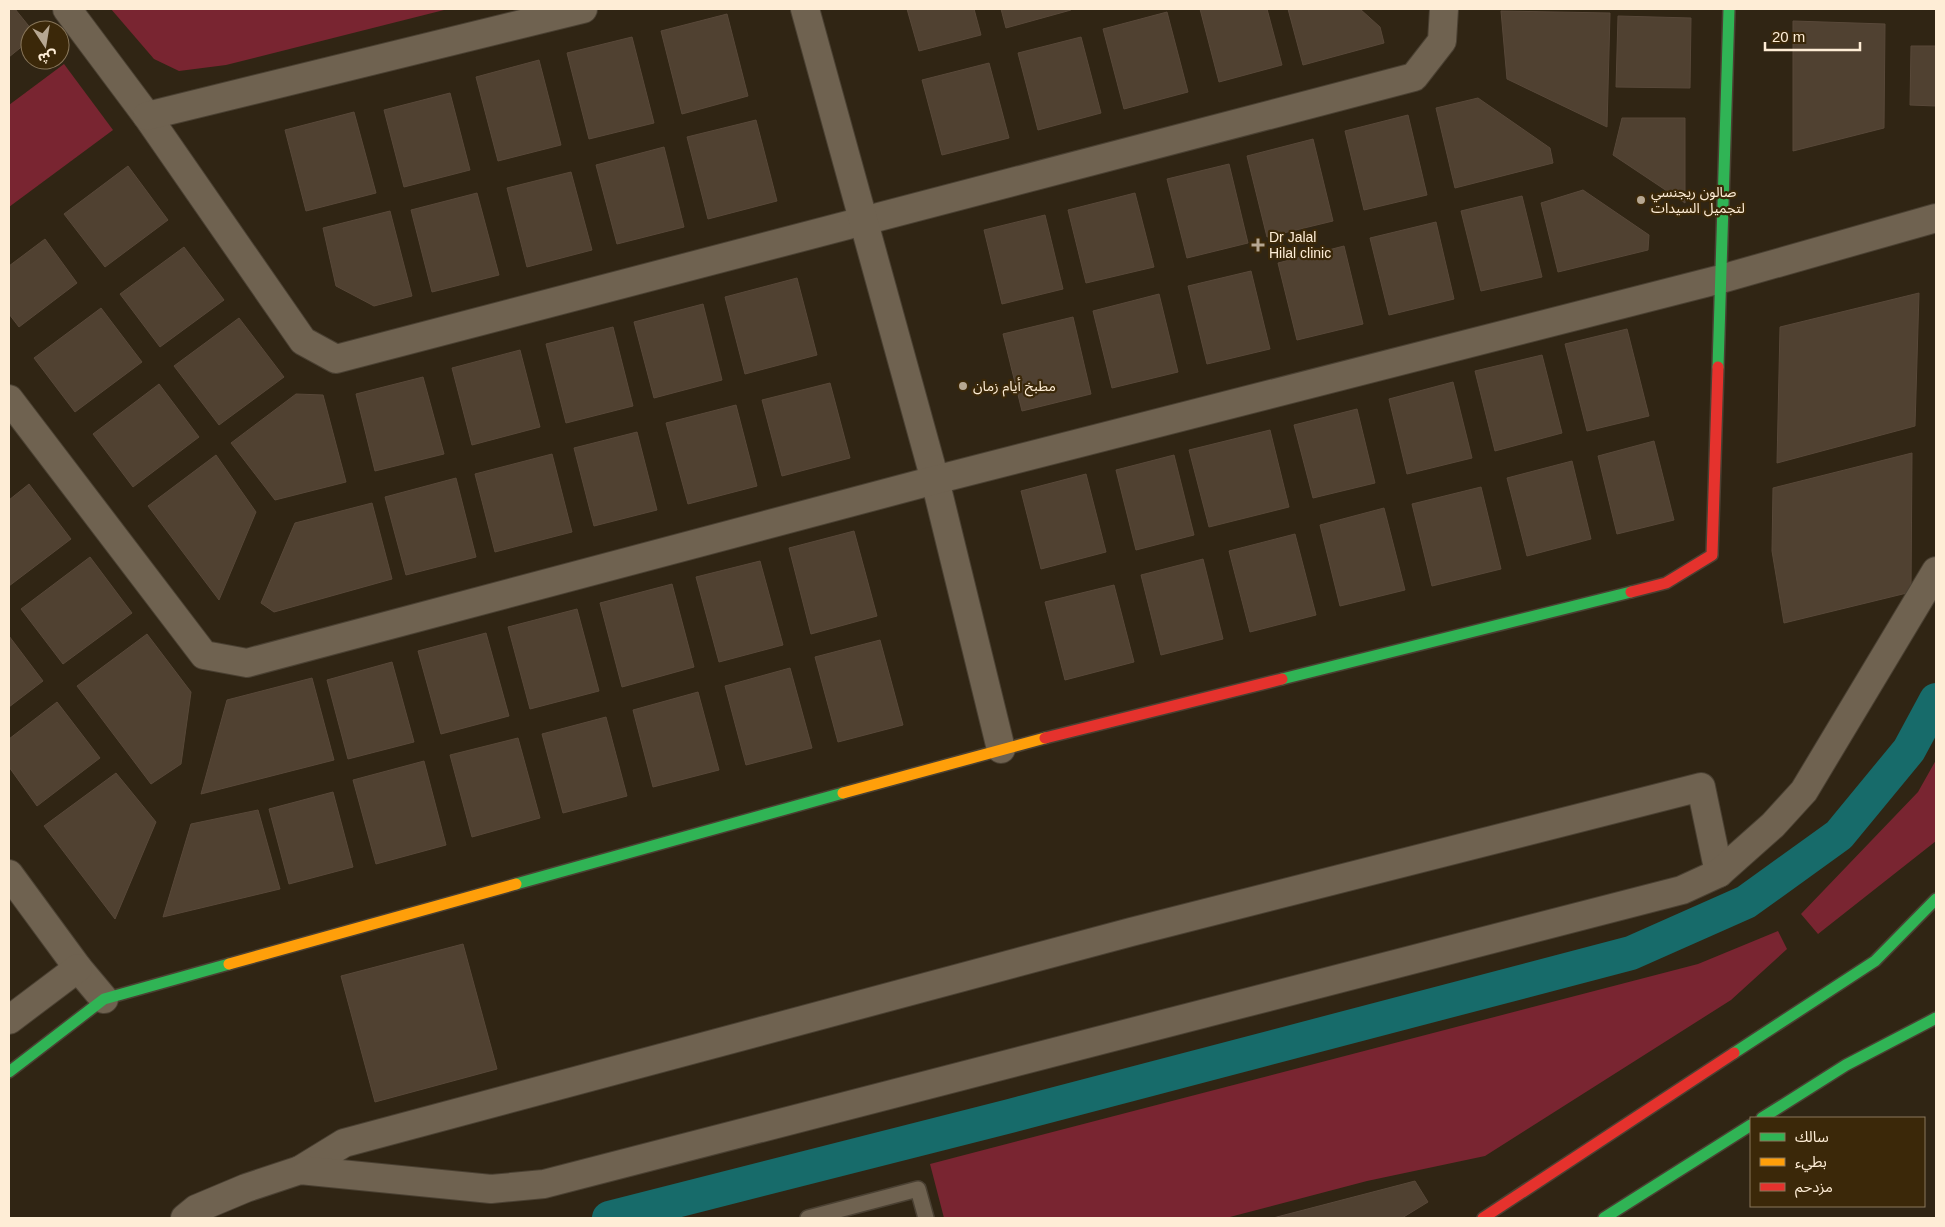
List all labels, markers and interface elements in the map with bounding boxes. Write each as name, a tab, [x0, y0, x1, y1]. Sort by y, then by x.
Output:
north arrow	[20, 20, 70, 70]
scale bar	[1765, 20, 1860, 52]
text: 20 m	[1772, 28, 1805, 45]
text: ش	[37, 48, 59, 68]
place label: صالون ريجنسي لتجميل السيدات	[1651, 184, 1745, 217]
marker: صالون ريجنسي لتجميل السيدات	[1635, 194, 1647, 206]
place label: Dr Jalal Hilal clinic	[1269, 229, 1331, 261]
marker: Dr Jalal Hilal clinic	[1251, 238, 1265, 252]
place label: مطبخ أيام زمان	[973, 377, 1056, 397]
marker: مطبخ أيام زمان	[957, 380, 969, 392]
legend	[1750, 1117, 1925, 1207]
text: سالك	[1795, 1128, 1829, 1145]
text: بطيء	[1795, 1153, 1827, 1173]
text: مزدحم	[1795, 1178, 1833, 1198]

